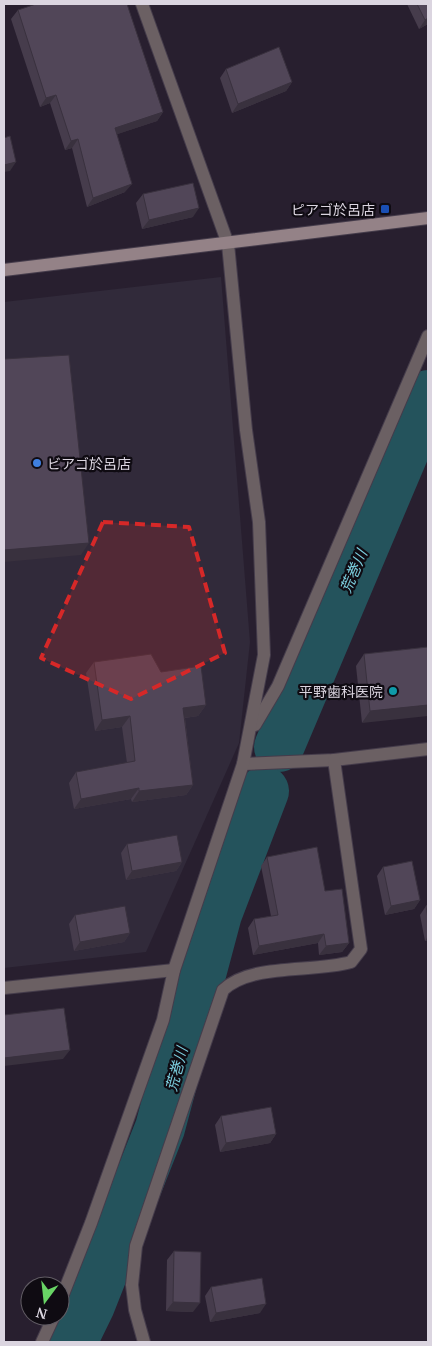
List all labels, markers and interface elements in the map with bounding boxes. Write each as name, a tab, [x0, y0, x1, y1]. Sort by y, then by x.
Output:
place label: ピアゴ於呂店	[291, 200, 375, 219]
marker: ピアゴ於呂店	[379, 203, 391, 215]
place label: ビアゴ於呂店	[47, 454, 131, 473]
marker: ビアゴ於呂店	[31, 457, 43, 469]
water label: 荒巻川	[335, 545, 372, 596]
place label: 平野歯科医院	[299, 682, 383, 701]
marker: 平野歯科医院	[387, 685, 399, 697]
water label: 荒巻川	[161, 1043, 192, 1093]
north arrow	[20, 1276, 70, 1326]
text: N	[34, 1303, 49, 1325]

